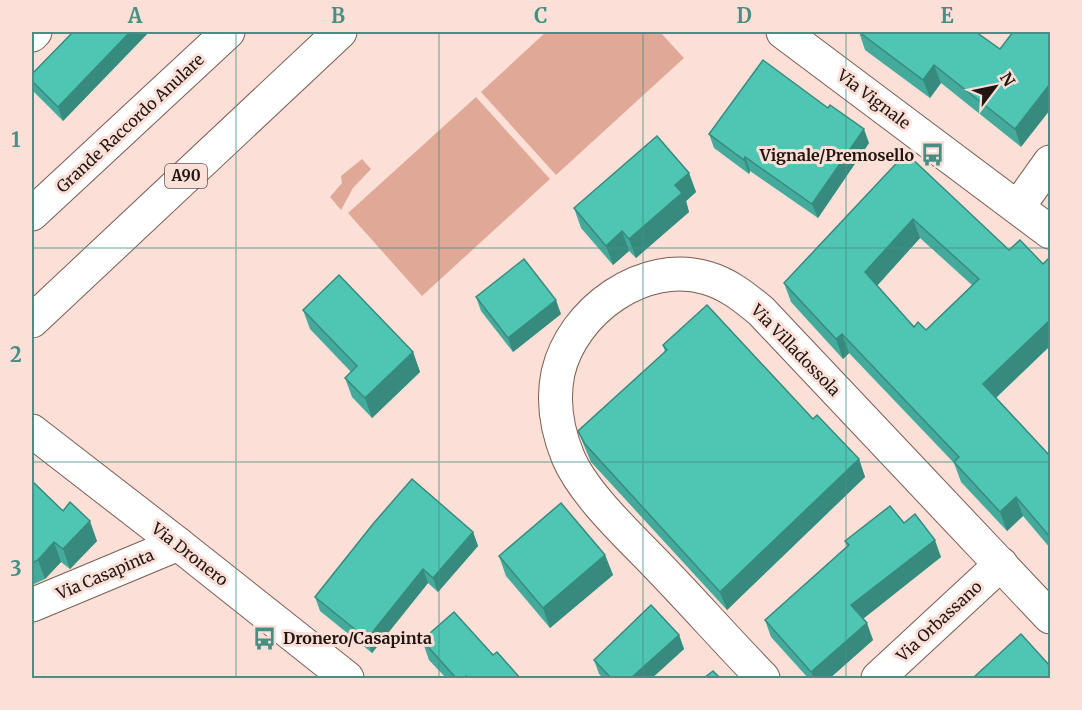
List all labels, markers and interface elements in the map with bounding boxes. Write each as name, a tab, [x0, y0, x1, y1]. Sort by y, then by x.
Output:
text: A	[127, 3, 143, 28]
text: B	[331, 3, 345, 28]
text: C	[534, 3, 548, 28]
text: D	[736, 3, 752, 28]
text: E	[940, 3, 954, 28]
street label: Grande Raccordo Anulare	[52, 49, 208, 197]
north arrow	[965, 57, 1025, 117]
street label: Via Vignale	[833, 64, 914, 133]
text: N	[996, 68, 1020, 90]
text: 1	[11, 127, 21, 152]
bus stop icon: Vignale/Premosello	[919, 142, 945, 168]
place label: Vignale/Premosello	[759, 145, 914, 165]
road number: A90	[165, 164, 207, 188]
street label: Via Villadossola	[746, 299, 845, 400]
text: 2	[10, 342, 22, 367]
street label: Via Dronero	[147, 517, 232, 590]
street label: Via Casapinta	[52, 544, 157, 604]
text: 3	[10, 556, 22, 581]
street label: Via Orbassano	[891, 576, 986, 666]
bus stop icon: Dronero/Casapinta	[252, 625, 278, 651]
place label: Dronero/Casapinta	[283, 628, 432, 648]

